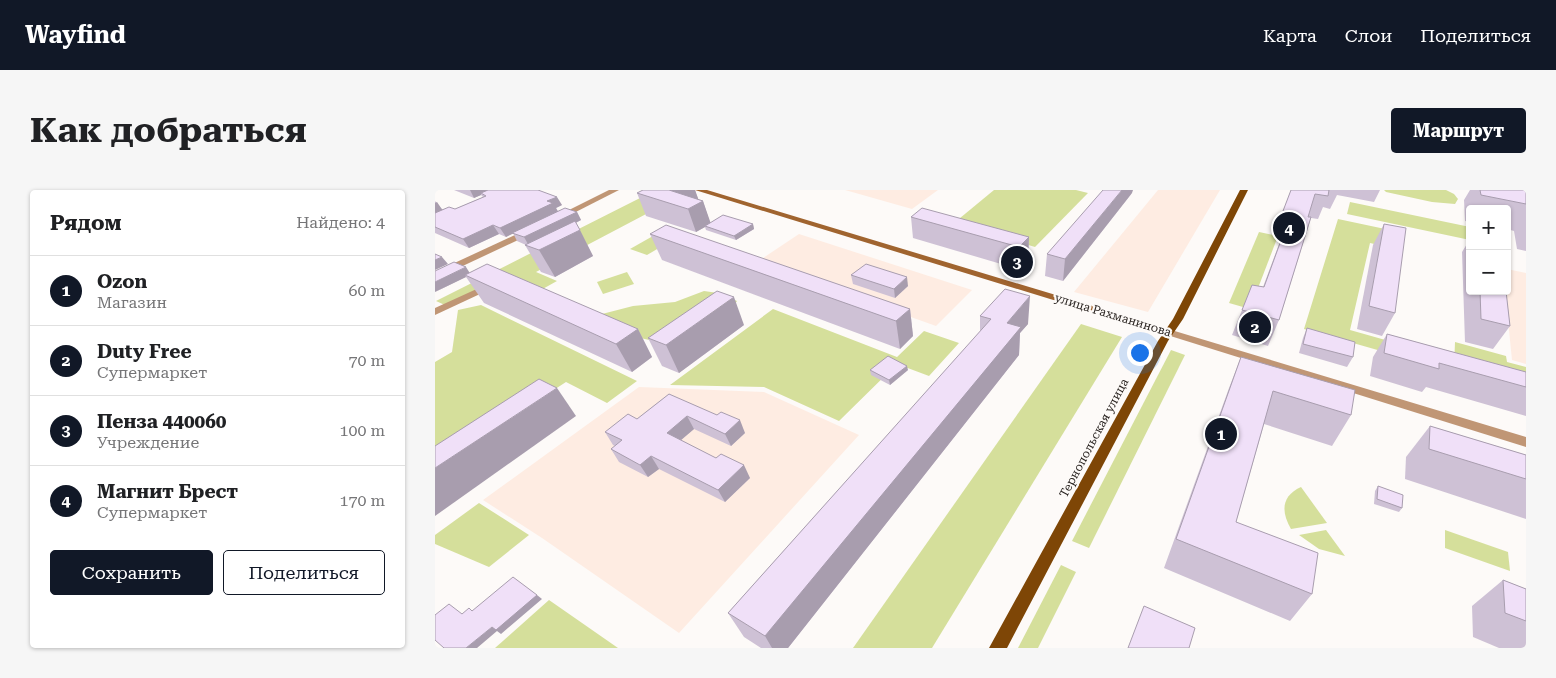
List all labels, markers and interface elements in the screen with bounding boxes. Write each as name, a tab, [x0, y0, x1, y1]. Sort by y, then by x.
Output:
text: Wayfind	[25, 21, 126, 49]
text: Карта	[1263, 25, 1317, 46]
text: Слои	[1345, 25, 1392, 46]
text: Поделиться	[1420, 25, 1531, 46]
button: Маршрут	[1391, 108, 1526, 153]
text: Как добраться	[30, 110, 307, 151]
map controls	[1466, 205, 1511, 295]
button: +	[1466, 205, 1511, 250]
pin: 4	[1273, 209, 1305, 247]
text: Рядом	[50, 211, 122, 235]
text: Найдено: 4	[296, 213, 385, 232]
pin: 3	[1001, 243, 1033, 281]
button: −	[1466, 250, 1511, 295]
text: Ozon	[97, 270, 147, 293]
text: 1	[62, 281, 70, 300]
text: 60 m	[348, 281, 385, 300]
street label: улица Рахманинова	[1053, 291, 1173, 340]
text: Магазин	[97, 293, 167, 312]
pin: 2	[1239, 308, 1271, 346]
text: Duty Free	[97, 340, 192, 363]
your location	[1127, 340, 1153, 366]
text: 2	[62, 351, 70, 370]
text: 70 m	[348, 351, 385, 370]
text: Супермаркет	[97, 363, 207, 382]
street label: Тернопольская улица	[1057, 376, 1132, 500]
text: Пенза 440060	[97, 410, 226, 433]
pin: 1	[1205, 415, 1237, 453]
text: 3	[62, 421, 70, 440]
text: 100 m	[339, 421, 385, 440]
text: Учреждение	[97, 433, 199, 452]
text: Магнит Брест	[97, 480, 238, 503]
text: 4	[62, 491, 70, 510]
text: 170 m	[339, 491, 385, 510]
text: Супермаркет	[97, 503, 207, 522]
button: Сохранить	[50, 550, 213, 595]
button: Поделиться	[223, 550, 385, 595]

